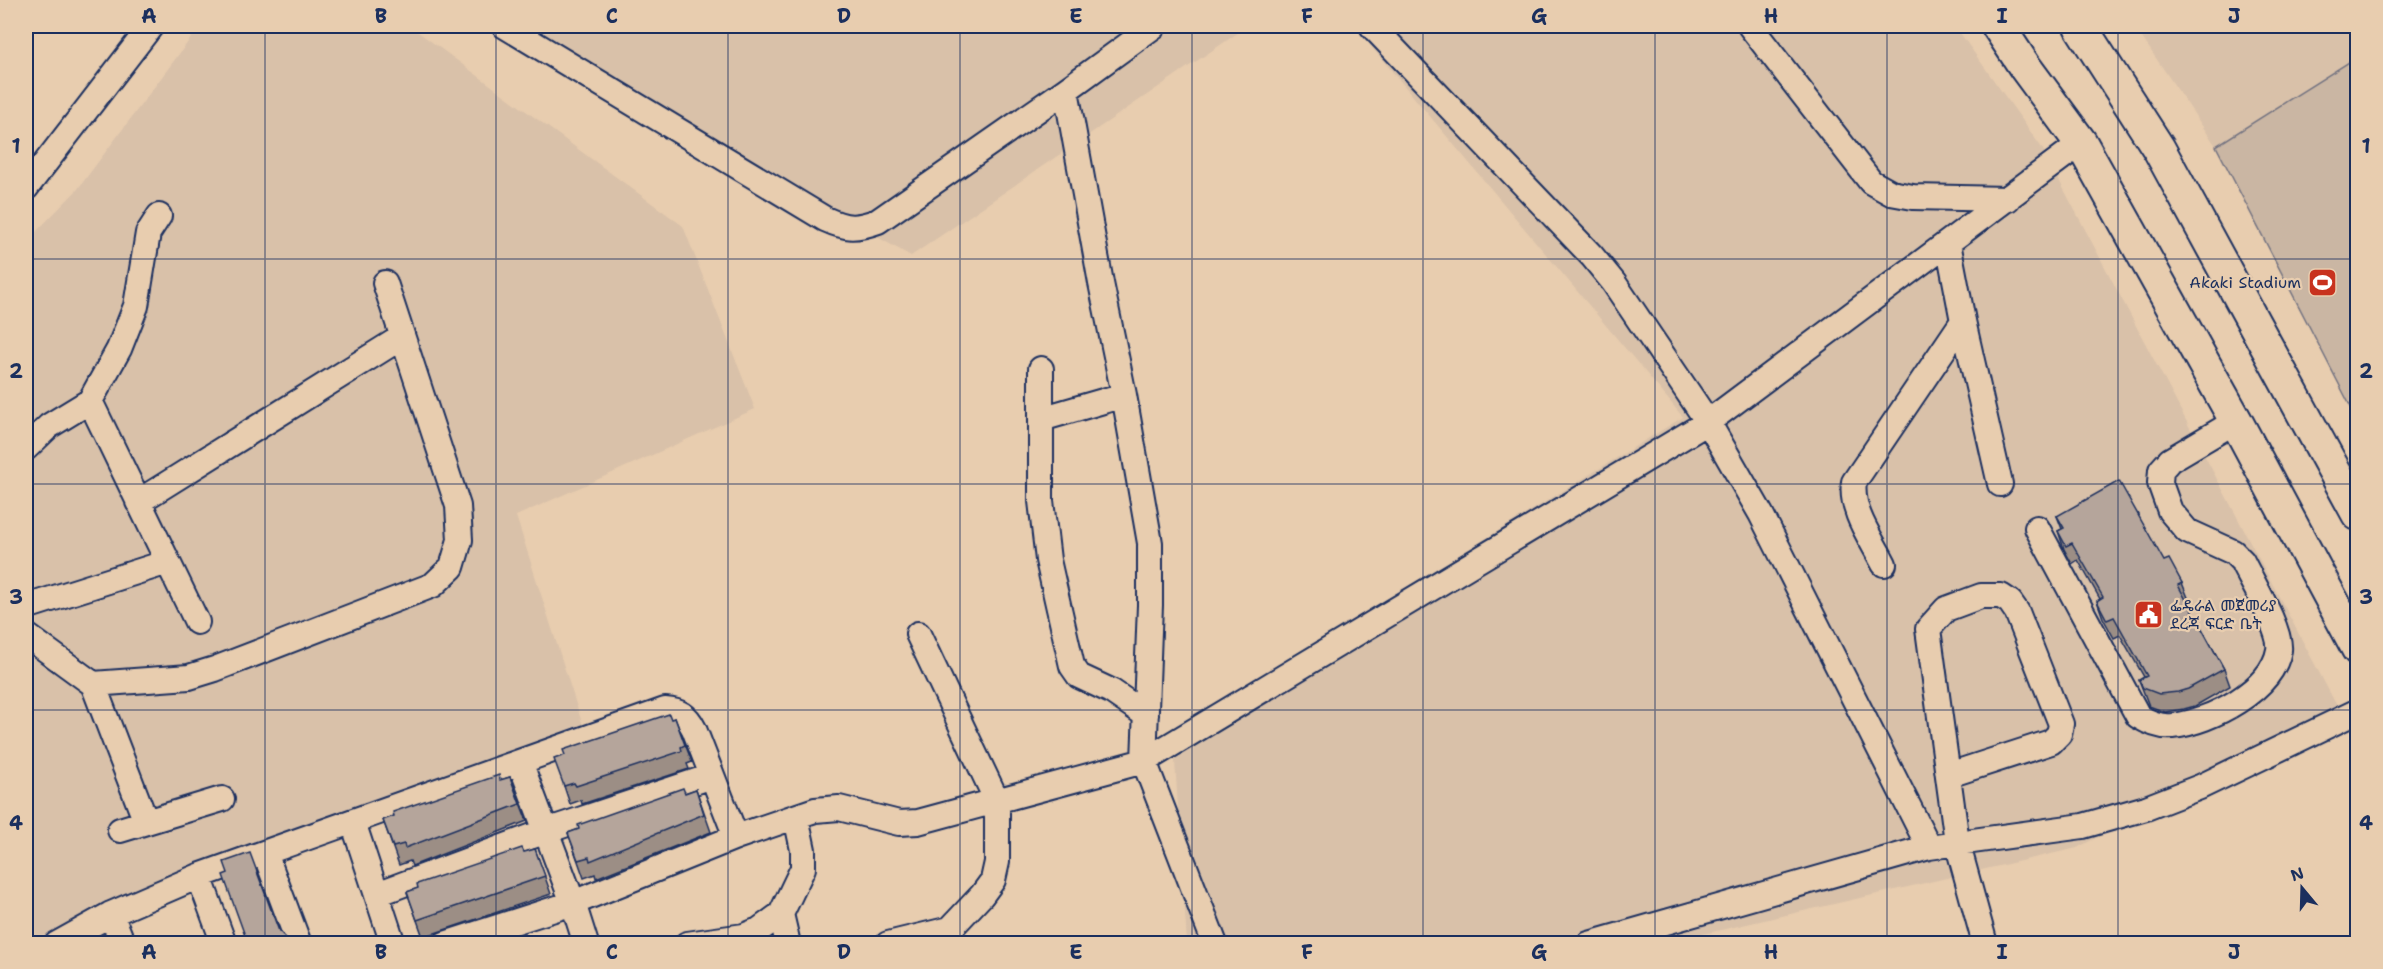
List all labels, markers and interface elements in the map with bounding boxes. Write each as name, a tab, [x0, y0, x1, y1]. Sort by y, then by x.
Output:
text: A	[141, 3, 157, 29]
text: B	[375, 3, 387, 29]
text: C	[606, 3, 618, 29]
text: D	[837, 3, 851, 29]
text: E	[1069, 3, 1083, 29]
text: F	[1301, 3, 1313, 29]
text: G	[1531, 3, 1547, 29]
text: H	[1764, 3, 1778, 29]
text: I	[1996, 3, 2008, 29]
text: J	[2228, 3, 2241, 29]
text: 1	[11, 133, 21, 159]
text: 1	[2361, 133, 2371, 159]
sports icon: Akaki Stadium	[2306, 266, 2338, 298]
place label: Akaki Stadium	[2189, 272, 2301, 293]
text: 2	[9, 358, 23, 384]
text: 2	[2359, 358, 2373, 384]
text: 3	[9, 584, 23, 610]
text: 3	[2359, 584, 2373, 610]
place label: ፌዴራል መጀመሪያ ደረጃ ፍርድ ቤት	[2170, 595, 2277, 634]
public building icon: ፌዴራል መጀመሪያ ደረጃ ፍርድ ቤት	[2133, 598, 2165, 630]
text: 4	[9, 810, 23, 836]
text: 4	[2359, 810, 2373, 836]
north arrow	[2272, 858, 2332, 918]
text: N	[2288, 862, 2307, 886]
text: A	[141, 939, 157, 965]
text: B	[375, 939, 387, 965]
text: C	[606, 939, 618, 965]
text: D	[837, 939, 851, 965]
text: E	[1069, 939, 1083, 965]
text: F	[1301, 939, 1313, 965]
text: G	[1531, 939, 1547, 965]
text: H	[1764, 939, 1778, 965]
text: I	[1996, 939, 2008, 965]
text: J	[2228, 939, 2241, 965]

